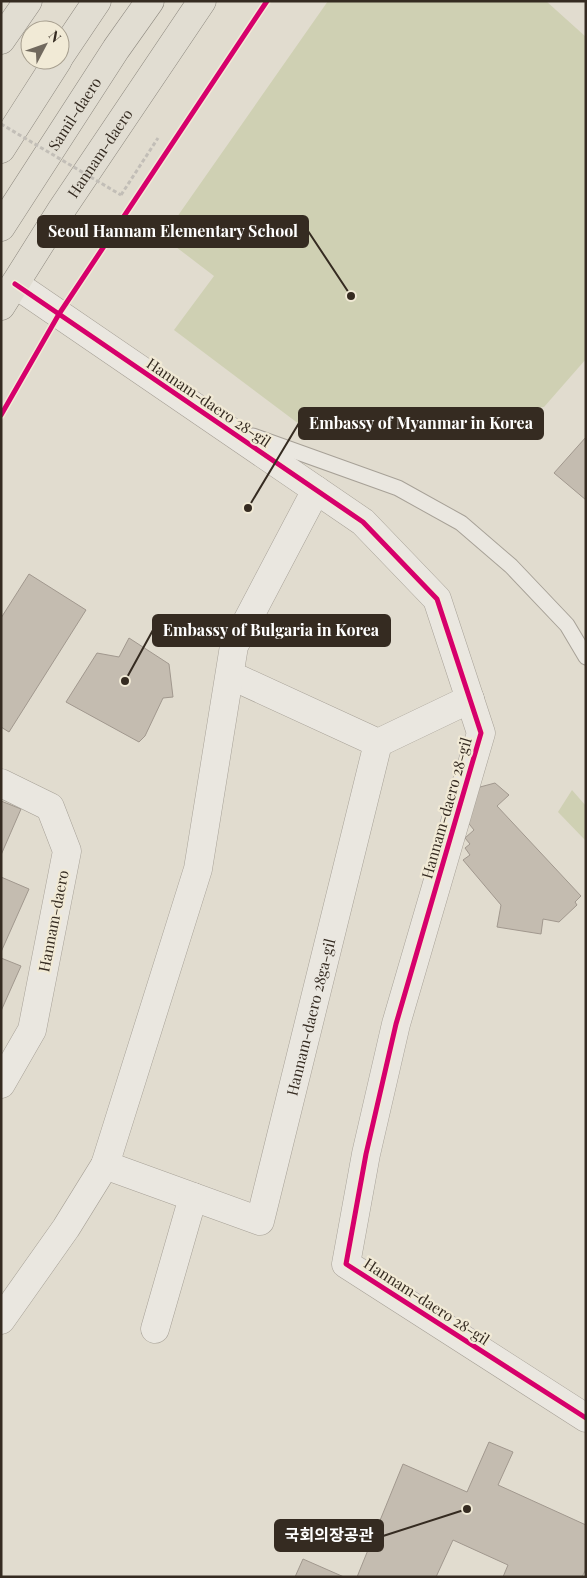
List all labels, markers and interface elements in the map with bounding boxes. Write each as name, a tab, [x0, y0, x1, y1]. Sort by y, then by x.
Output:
north arrow	[20, 20, 70, 70]
text: N	[45, 26, 66, 46]
street label: Samil-daero	[43, 73, 105, 154]
street label: Hannam-daero	[63, 105, 137, 201]
callout: Seoul Hannam Elementary School	[38, 216, 308, 247]
text: Seoul Hannam Elementary School	[48, 220, 298, 241]
street label: Hannam-daero 28-gil	[143, 353, 275, 451]
callout: Embassy of Myanmar in Korea	[299, 408, 543, 439]
text: Embassy of Myanmar in Korea	[309, 412, 534, 433]
callout: Embassy of Bulgaria in Korea	[153, 615, 390, 646]
text: Embassy of Bulgaria in Korea	[163, 619, 380, 640]
street label: Hannam-daero 28-gil	[416, 735, 476, 881]
street label: Hannam-daero	[33, 868, 73, 974]
street label: Hannam-daero 28ga-gil	[281, 936, 339, 1098]
street label: Hannam-daero 28-gil	[360, 1253, 494, 1349]
callout: 국회의장공관	[275, 1520, 383, 1551]
text: 국회의장공관	[285, 1524, 373, 1545]

